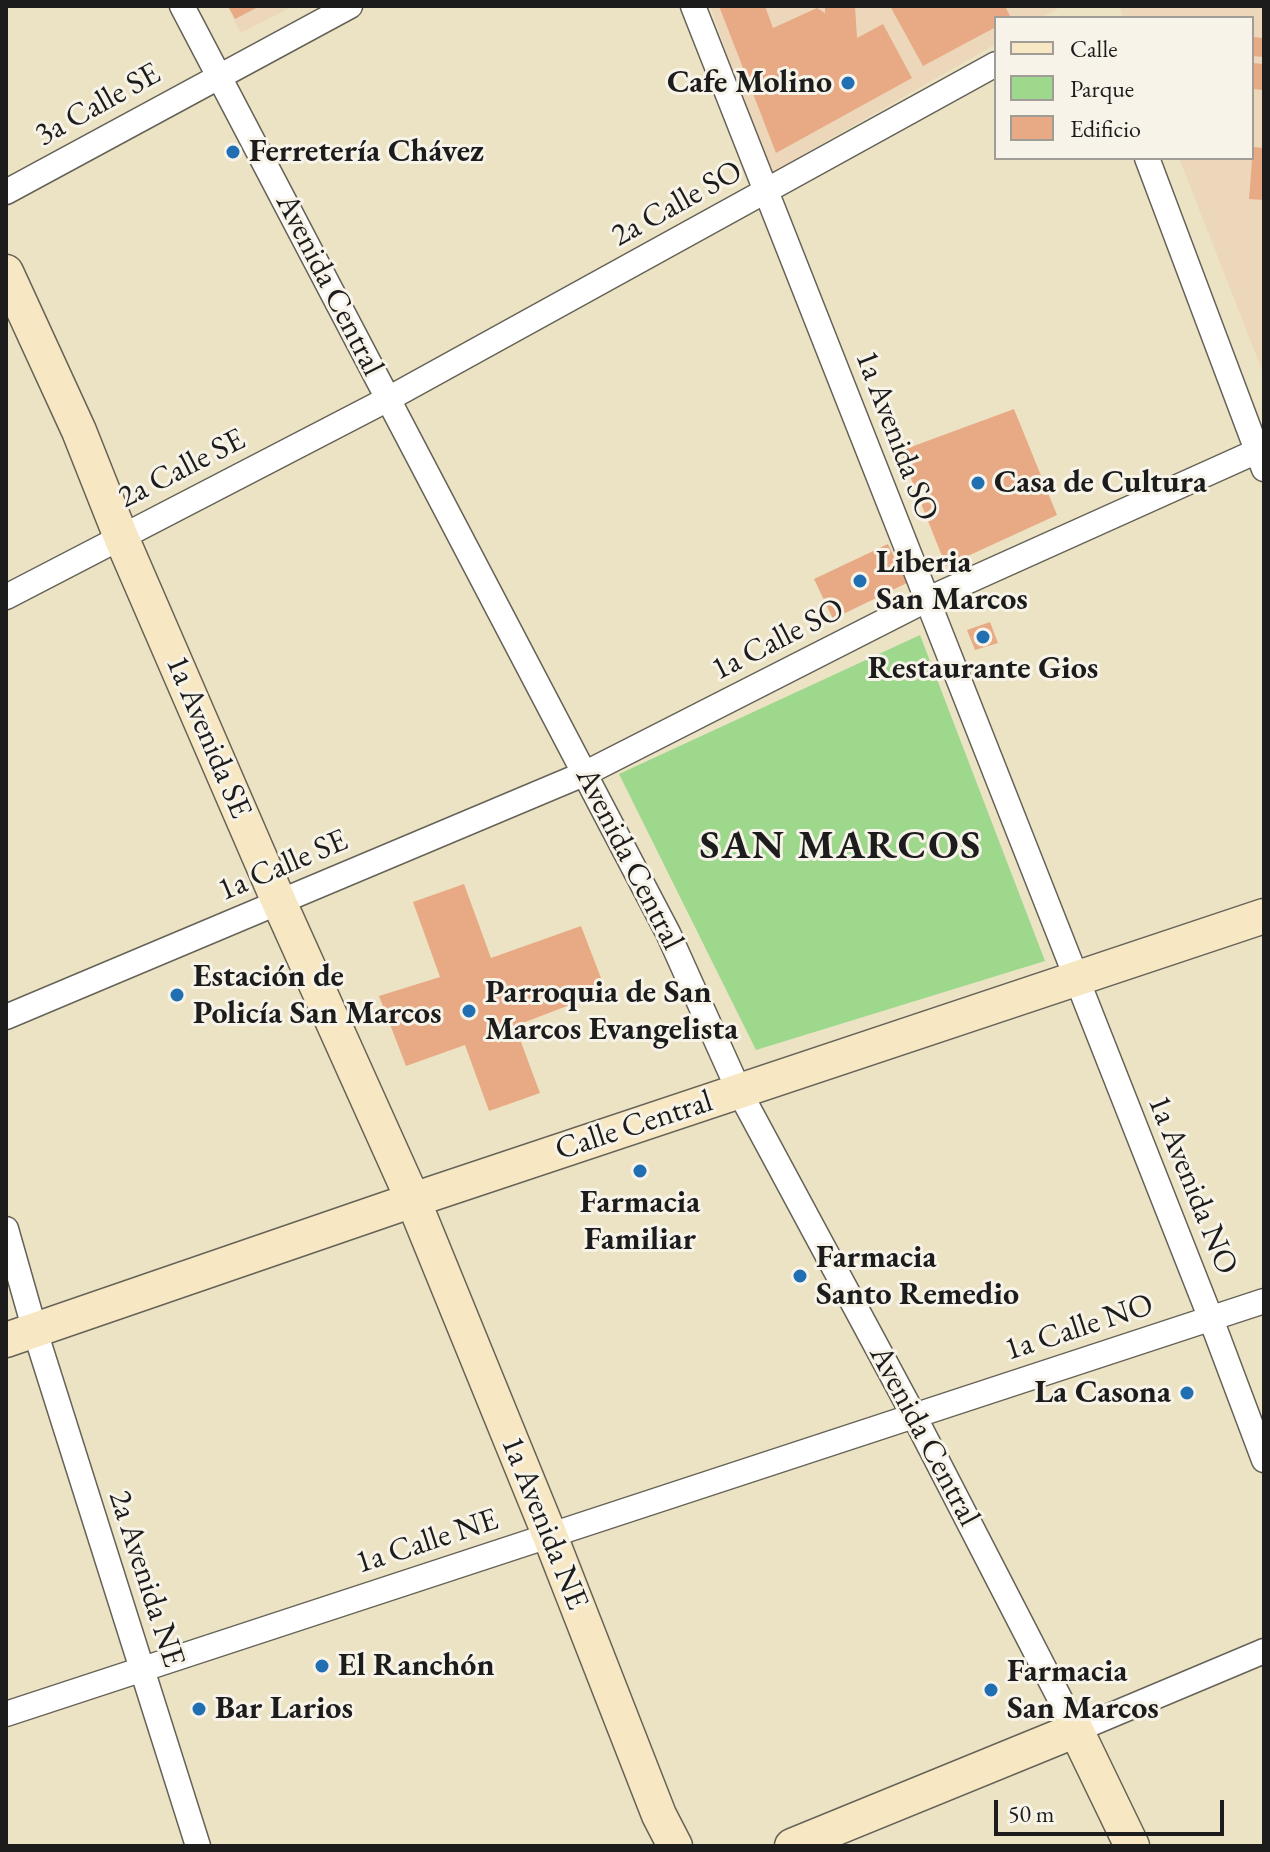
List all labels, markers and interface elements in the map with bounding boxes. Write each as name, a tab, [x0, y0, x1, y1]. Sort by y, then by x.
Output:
legend	[994, 16, 1254, 160]
text: Calle	[1070, 33, 1118, 64]
street label: 3a Calle SE	[29, 55, 167, 155]
place label: Cafe Molino	[667, 64, 832, 102]
text: Parque	[1070, 73, 1134, 104]
marker: Cafe Molino	[839, 74, 857, 92]
text: Edificio	[1070, 113, 1141, 144]
place label: Ferretería Chávez	[249, 133, 484, 171]
marker: Ferretería Chávez	[224, 143, 242, 161]
street label: 2a Calle SO	[605, 152, 749, 256]
street label: Avenida Central	[267, 188, 391, 382]
street label: 1a Avenida SO	[846, 345, 946, 527]
street label: 2a Calle SE	[112, 421, 252, 517]
place label: Casa de Cultura	[994, 464, 1207, 502]
marker: Casa de Cultura	[969, 474, 987, 492]
place label: Liberia San Marcos	[876, 544, 1028, 619]
marker: Liberia San Marcos	[851, 572, 869, 590]
street label: 1a Calle SO	[705, 590, 851, 690]
marker: Restaurante Gios	[974, 628, 992, 646]
street label: 1a Avenida SE	[156, 650, 260, 824]
place label: Restaurante Gios	[868, 650, 1098, 688]
street label: Avenida Central	[567, 762, 691, 956]
street label: 1a Calle SE	[212, 822, 354, 910]
district label: SAN MARCOS	[700, 823, 982, 871]
place label: Estación de Policía San Marcos	[193, 958, 442, 1033]
place label: Parroquia de San Marcos Evangelista	[485, 974, 738, 1049]
marker: Estación de Policía San Marcos	[168, 986, 186, 1004]
marker: Parroquia de San Marcos Evangelista	[460, 1002, 478, 1020]
street label: Calle Central	[551, 1083, 717, 1169]
street label: 1a Avenida NO	[1139, 1090, 1245, 1280]
marker: Farmacia Familiar	[631, 1162, 649, 1180]
place label: Farmacia Familiar	[580, 1184, 700, 1259]
place label: Farmacia Santo Remedio	[816, 1239, 1019, 1314]
marker: Farmacia Santo Remedio	[791, 1267, 809, 1285]
street label: 1a Calle NO	[1000, 1286, 1158, 1370]
street label: Avenida Central	[860, 1339, 988, 1533]
place label: La Casona	[1035, 1374, 1171, 1412]
marker: La Casona	[1178, 1384, 1196, 1402]
street label: 1a Avenida NE	[492, 1431, 596, 1615]
street label: 2a Avenida NE	[99, 1486, 193, 1672]
street label: 1a Calle NE	[351, 1501, 503, 1583]
place label: El Ranchón	[338, 1647, 495, 1685]
place label: Farmacia San Marcos	[1007, 1653, 1159, 1728]
marker: El Ranchón	[313, 1657, 331, 1675]
marker: Farmacia San Marcos	[982, 1681, 1000, 1699]
place label: Bar Larios	[215, 1690, 353, 1728]
marker: Bar Larios	[190, 1700, 208, 1718]
scale bar	[998, 1784, 1228, 1834]
text: 50 m	[1008, 1798, 1055, 1829]

